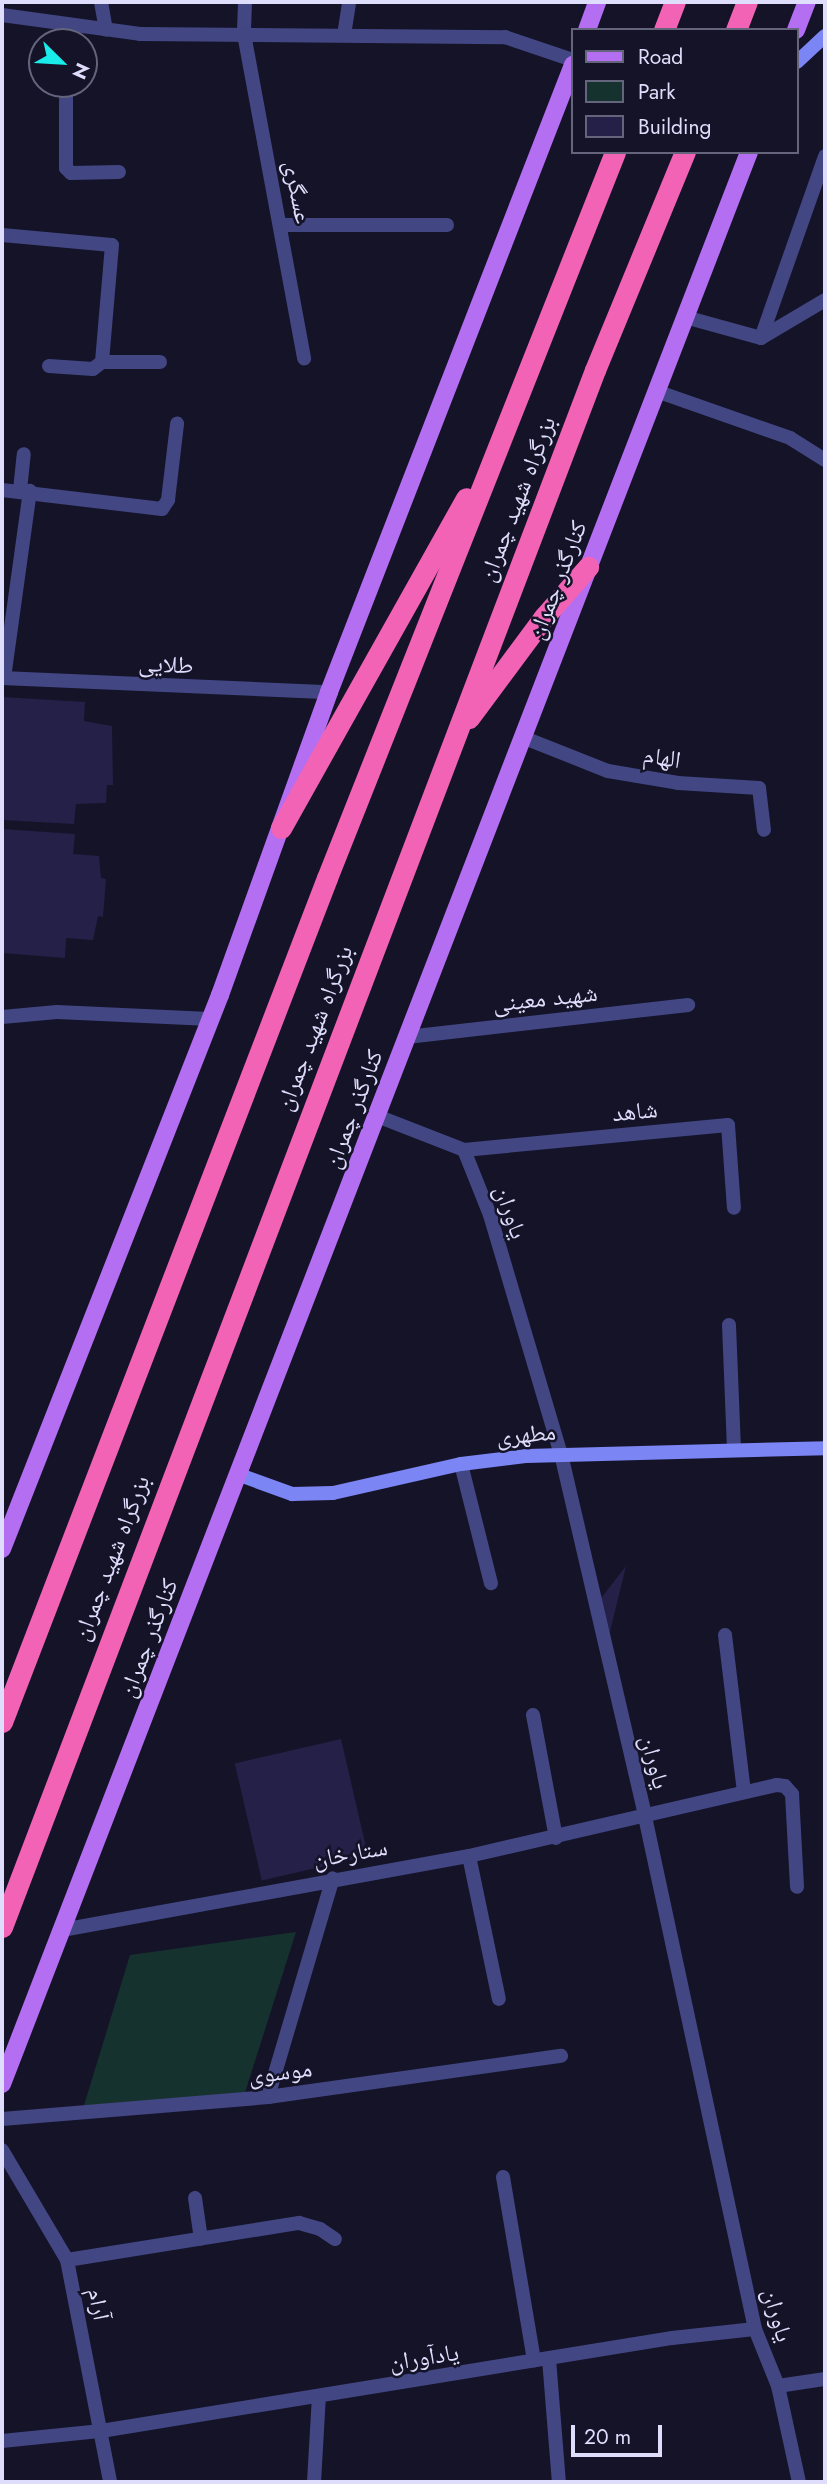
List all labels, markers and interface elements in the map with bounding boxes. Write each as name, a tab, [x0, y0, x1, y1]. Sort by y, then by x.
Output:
north arrow	[28, 28, 98, 98]
legend	[572, 28, 799, 154]
text: Road	[638, 42, 683, 72]
text: N	[65, 59, 96, 83]
text: Park	[638, 77, 675, 107]
text: Building	[638, 112, 711, 142]
street label: عسگری	[278, 158, 318, 226]
street label: بزرگراه شهید چمران	[472, 412, 562, 586]
street label: کنارگذر چمران	[521, 517, 593, 643]
street label: طلایی	[138, 648, 194, 680]
street label: الهام	[641, 740, 683, 774]
street label: بزرگراه شهید چمران	[269, 941, 359, 1115]
street label: شهید معینی	[491, 978, 599, 1018]
street label: کنارگذر چمران	[317, 1046, 389, 1172]
street label: شاهد	[611, 1095, 659, 1127]
street label: یاوران	[489, 1182, 533, 1242]
street label: مطهری	[495, 1417, 557, 1451]
street label: بزرگراه شهید چمران	[66, 1471, 156, 1645]
street label: کنارگذر چمران	[112, 1575, 184, 1701]
street label: یاوران	[634, 1732, 676, 1792]
street label: ستارخان	[310, 1832, 390, 1874]
street label: موسوی	[246, 2054, 314, 2090]
street label: آرام	[82, 2285, 116, 2323]
street label: یاوران	[757, 2285, 799, 2345]
street label: یادآوران	[387, 2337, 461, 2377]
scale bar	[575, 2410, 666, 2454]
text: 20 m	[584, 2422, 631, 2452]

